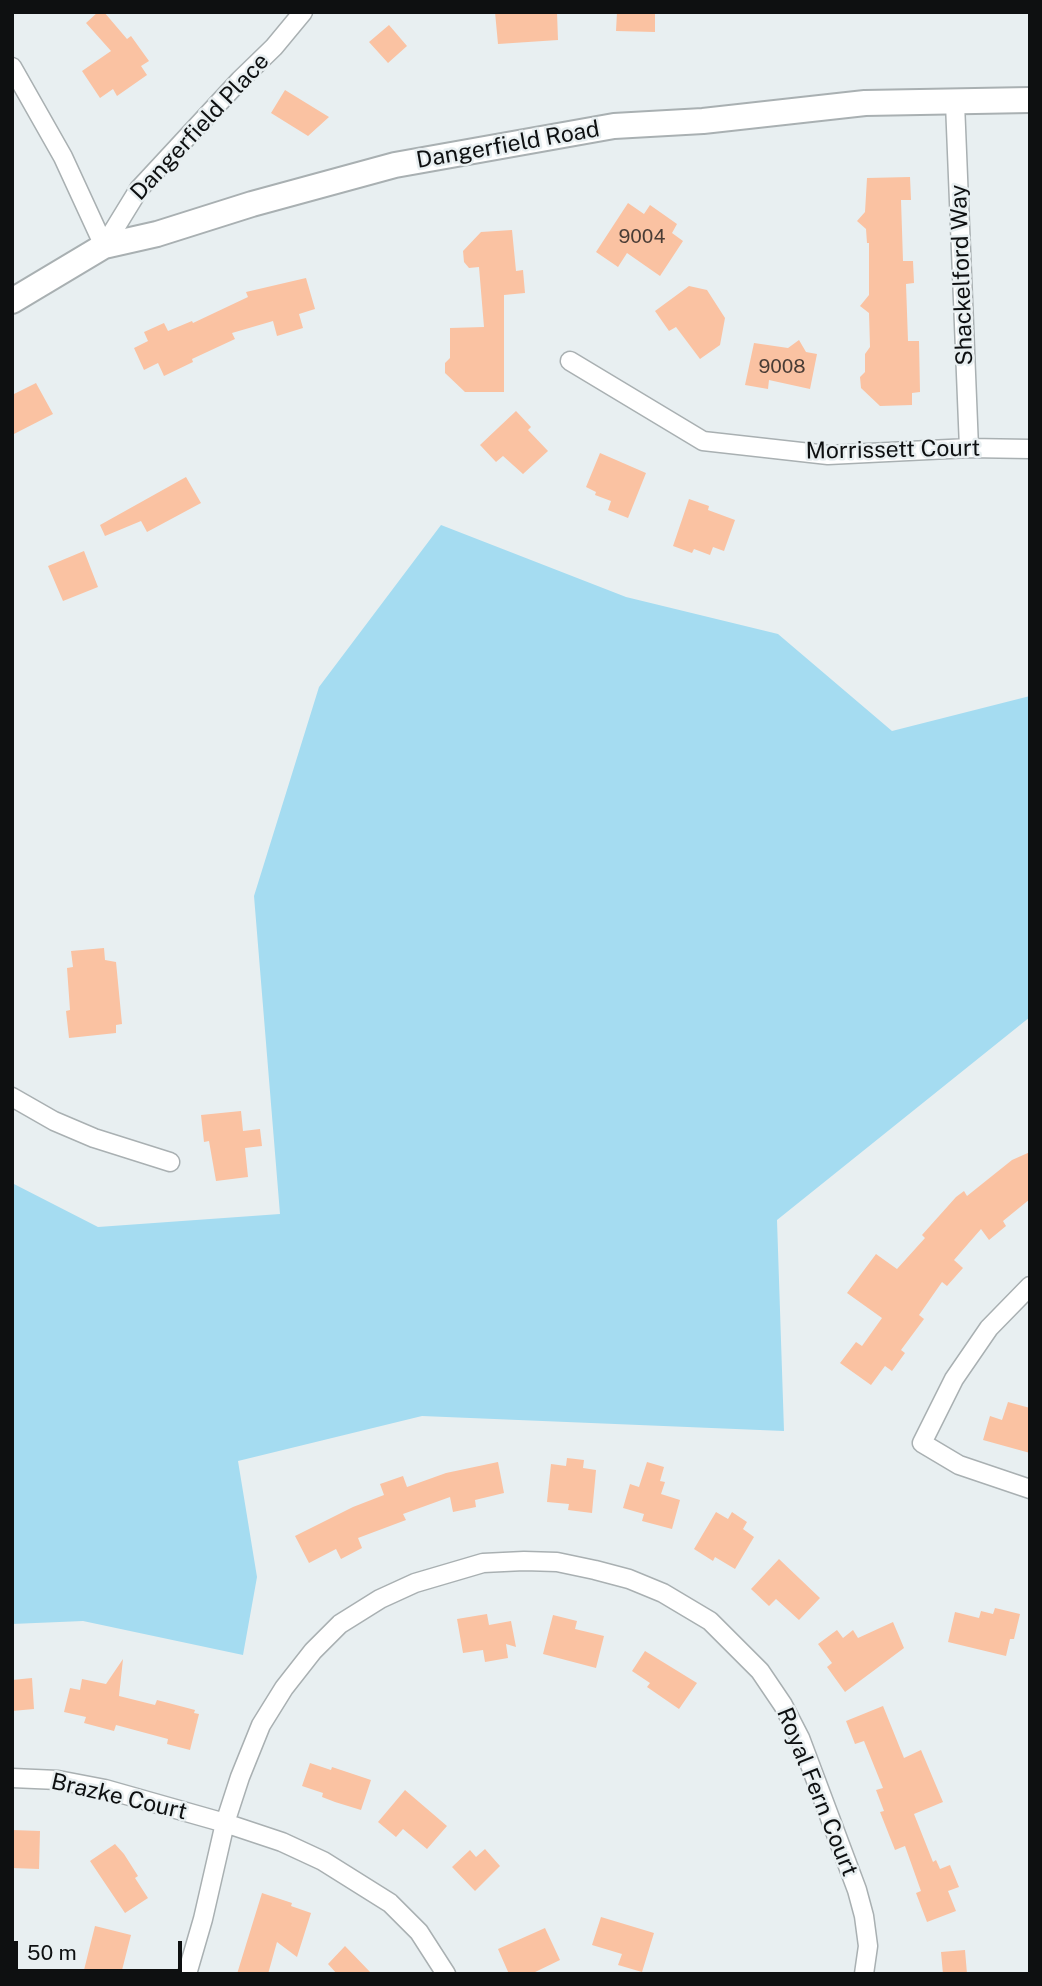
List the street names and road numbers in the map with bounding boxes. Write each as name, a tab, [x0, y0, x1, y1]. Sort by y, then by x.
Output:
street label: Dangerfield Place	[125, 48, 275, 206]
street label: Dangerfield Road	[414, 115, 602, 175]
street label: Shackelford Way	[945, 184, 979, 366]
street label: Morrissett Court	[805, 435, 981, 465]
street label: Royal Fern Court	[771, 1704, 863, 1880]
street label: Brazke Court	[48, 1768, 190, 1826]

